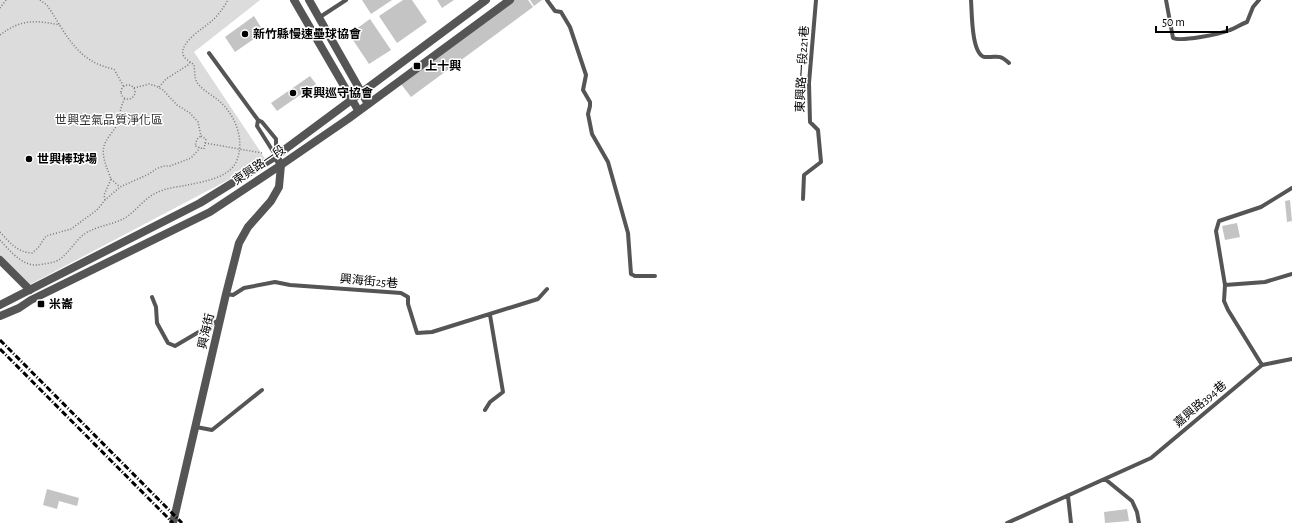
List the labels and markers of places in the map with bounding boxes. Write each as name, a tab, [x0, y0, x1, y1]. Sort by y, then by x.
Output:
place label: 新竹縣慢速壘球協會	[253, 27, 361, 40]
marker: 新竹縣慢速壘球協會	[240, 29, 250, 39]
place label: 上十興	[425, 59, 461, 72]
marker: 上十興	[412, 61, 422, 71]
place label: 東興巡守協會	[301, 86, 373, 99]
marker: 東興巡守協會	[288, 88, 298, 98]
place label: 世興棒球場	[37, 152, 97, 165]
marker: 世興棒球場	[24, 154, 34, 164]
place label: 米崙	[49, 298, 73, 310]
marker: 米崙	[36, 299, 46, 309]

